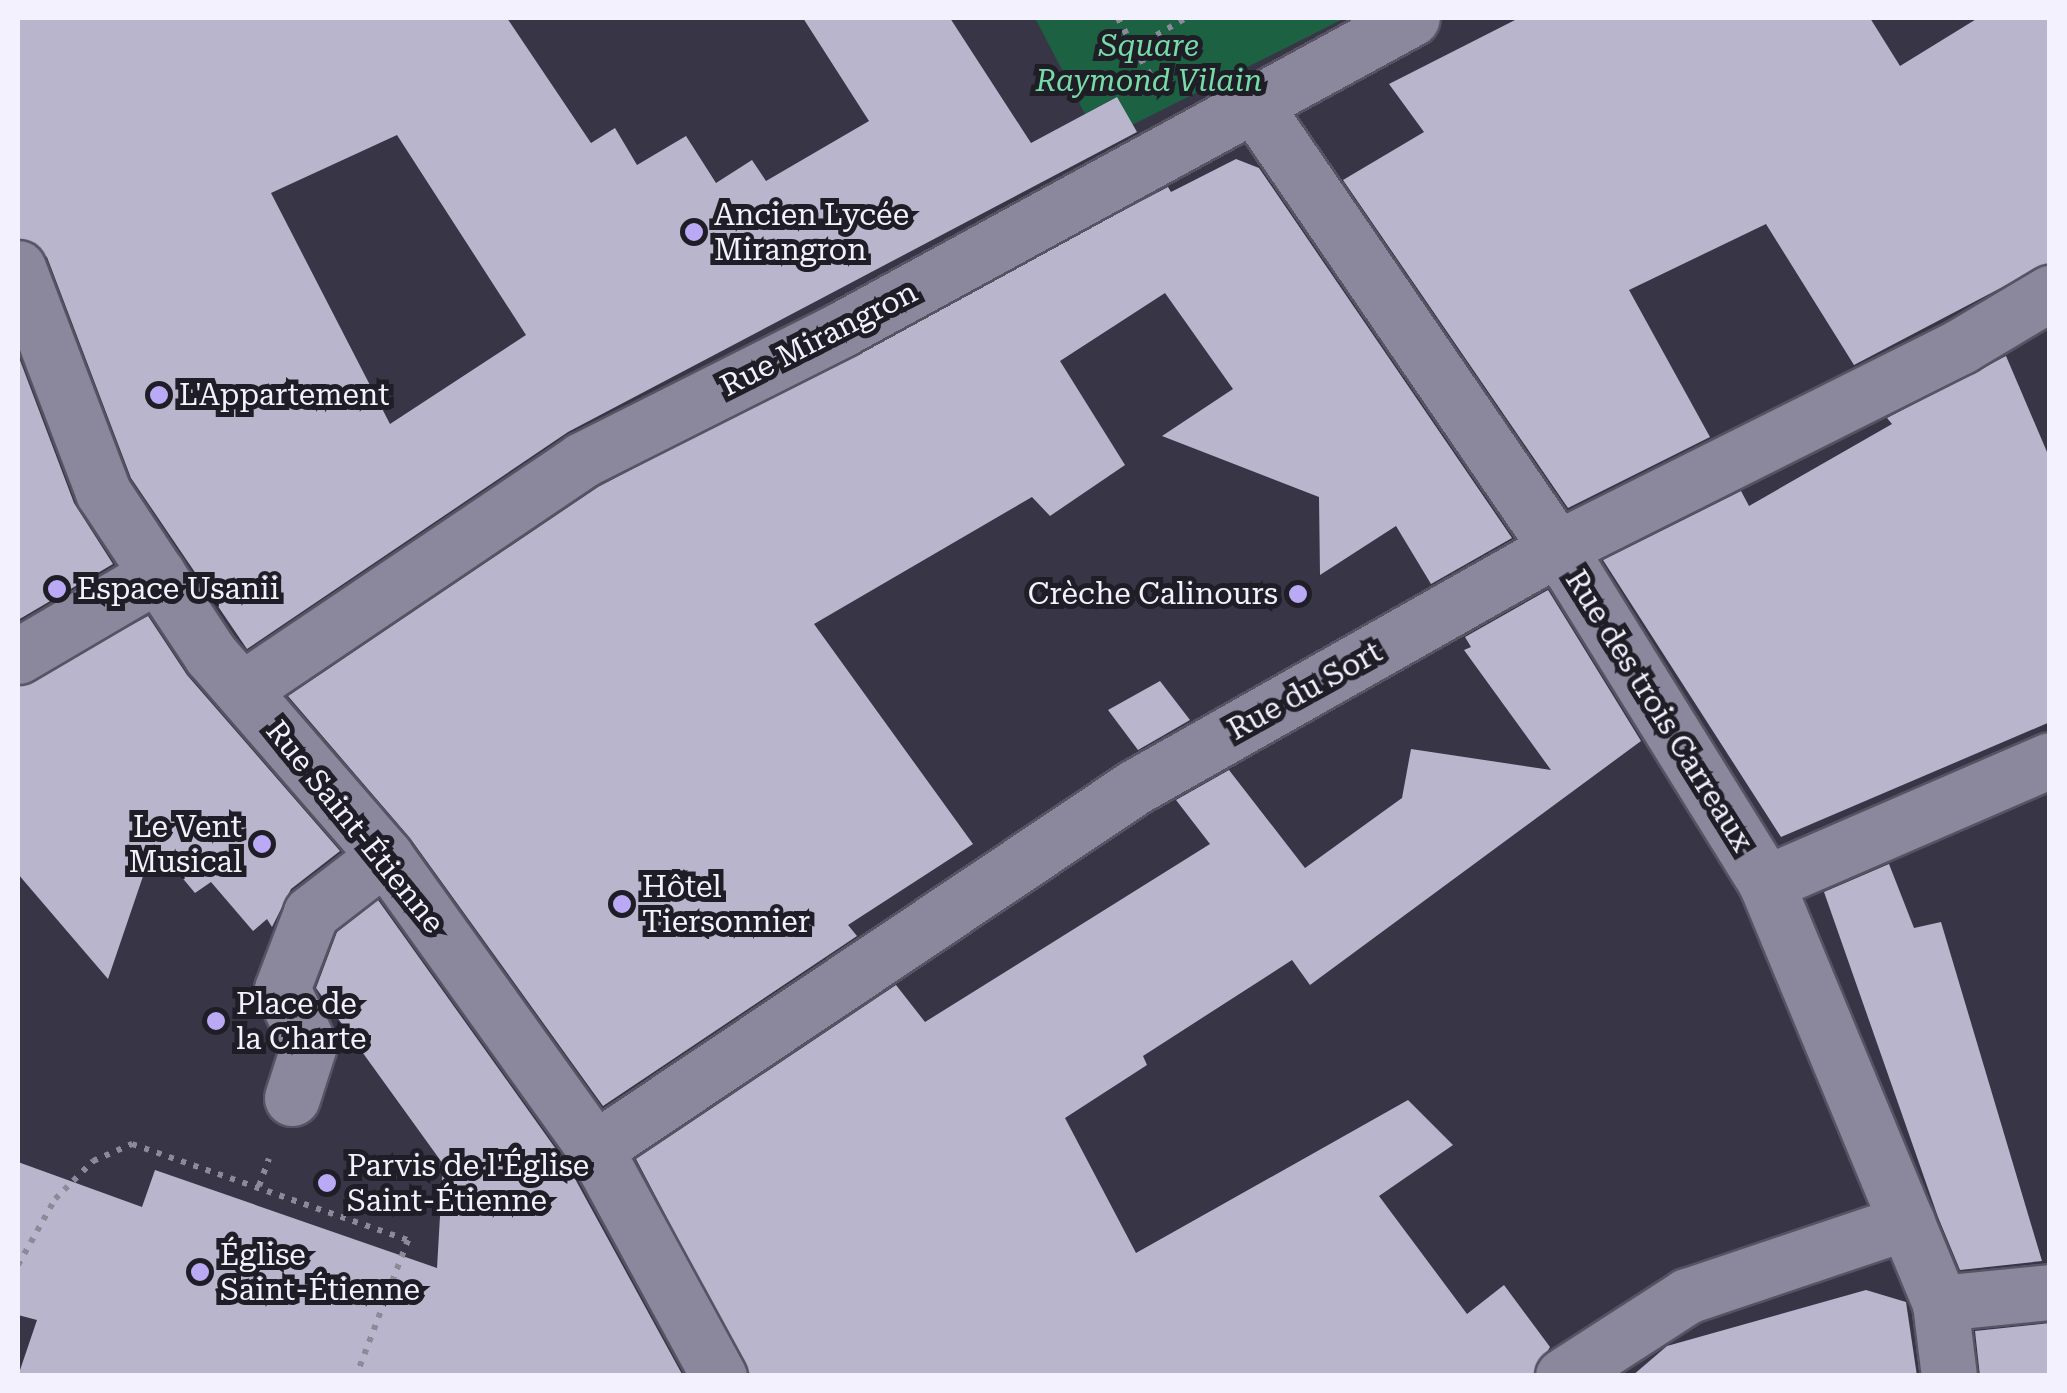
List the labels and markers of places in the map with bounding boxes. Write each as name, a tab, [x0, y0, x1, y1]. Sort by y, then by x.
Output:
place label: Ancien Lycée Mirangron	[714, 197, 909, 268]
marker: Ancien Lycée Mirangron	[683, 221, 705, 243]
place label: L'Appartement	[179, 377, 390, 413]
marker: L'Appartement	[148, 384, 170, 406]
place label: Espace Usanii	[77, 571, 279, 607]
place label: Crèche Calinours	[1028, 576, 1278, 612]
marker: Espace Usanii	[46, 578, 68, 600]
marker: Crèche Calinours	[1287, 583, 1309, 605]
place label: Le Vent Musical	[129, 809, 242, 880]
marker: Le Vent Musical	[251, 833, 273, 855]
place label: Hôtel Tiersonnier	[642, 869, 810, 940]
marker: Hôtel Tiersonnier	[611, 893, 633, 915]
place label: Place de la Charte	[236, 986, 366, 1056]
marker: Place de la Charte	[205, 1010, 227, 1032]
place label: Parvis de l'Église Saint-Étienne	[347, 1148, 589, 1218]
marker: Parvis de l'Église Saint-Étienne	[316, 1172, 338, 1194]
place label: Église Saint-Étienne	[220, 1237, 420, 1308]
marker: Église Saint-Étienne	[189, 1261, 211, 1283]

